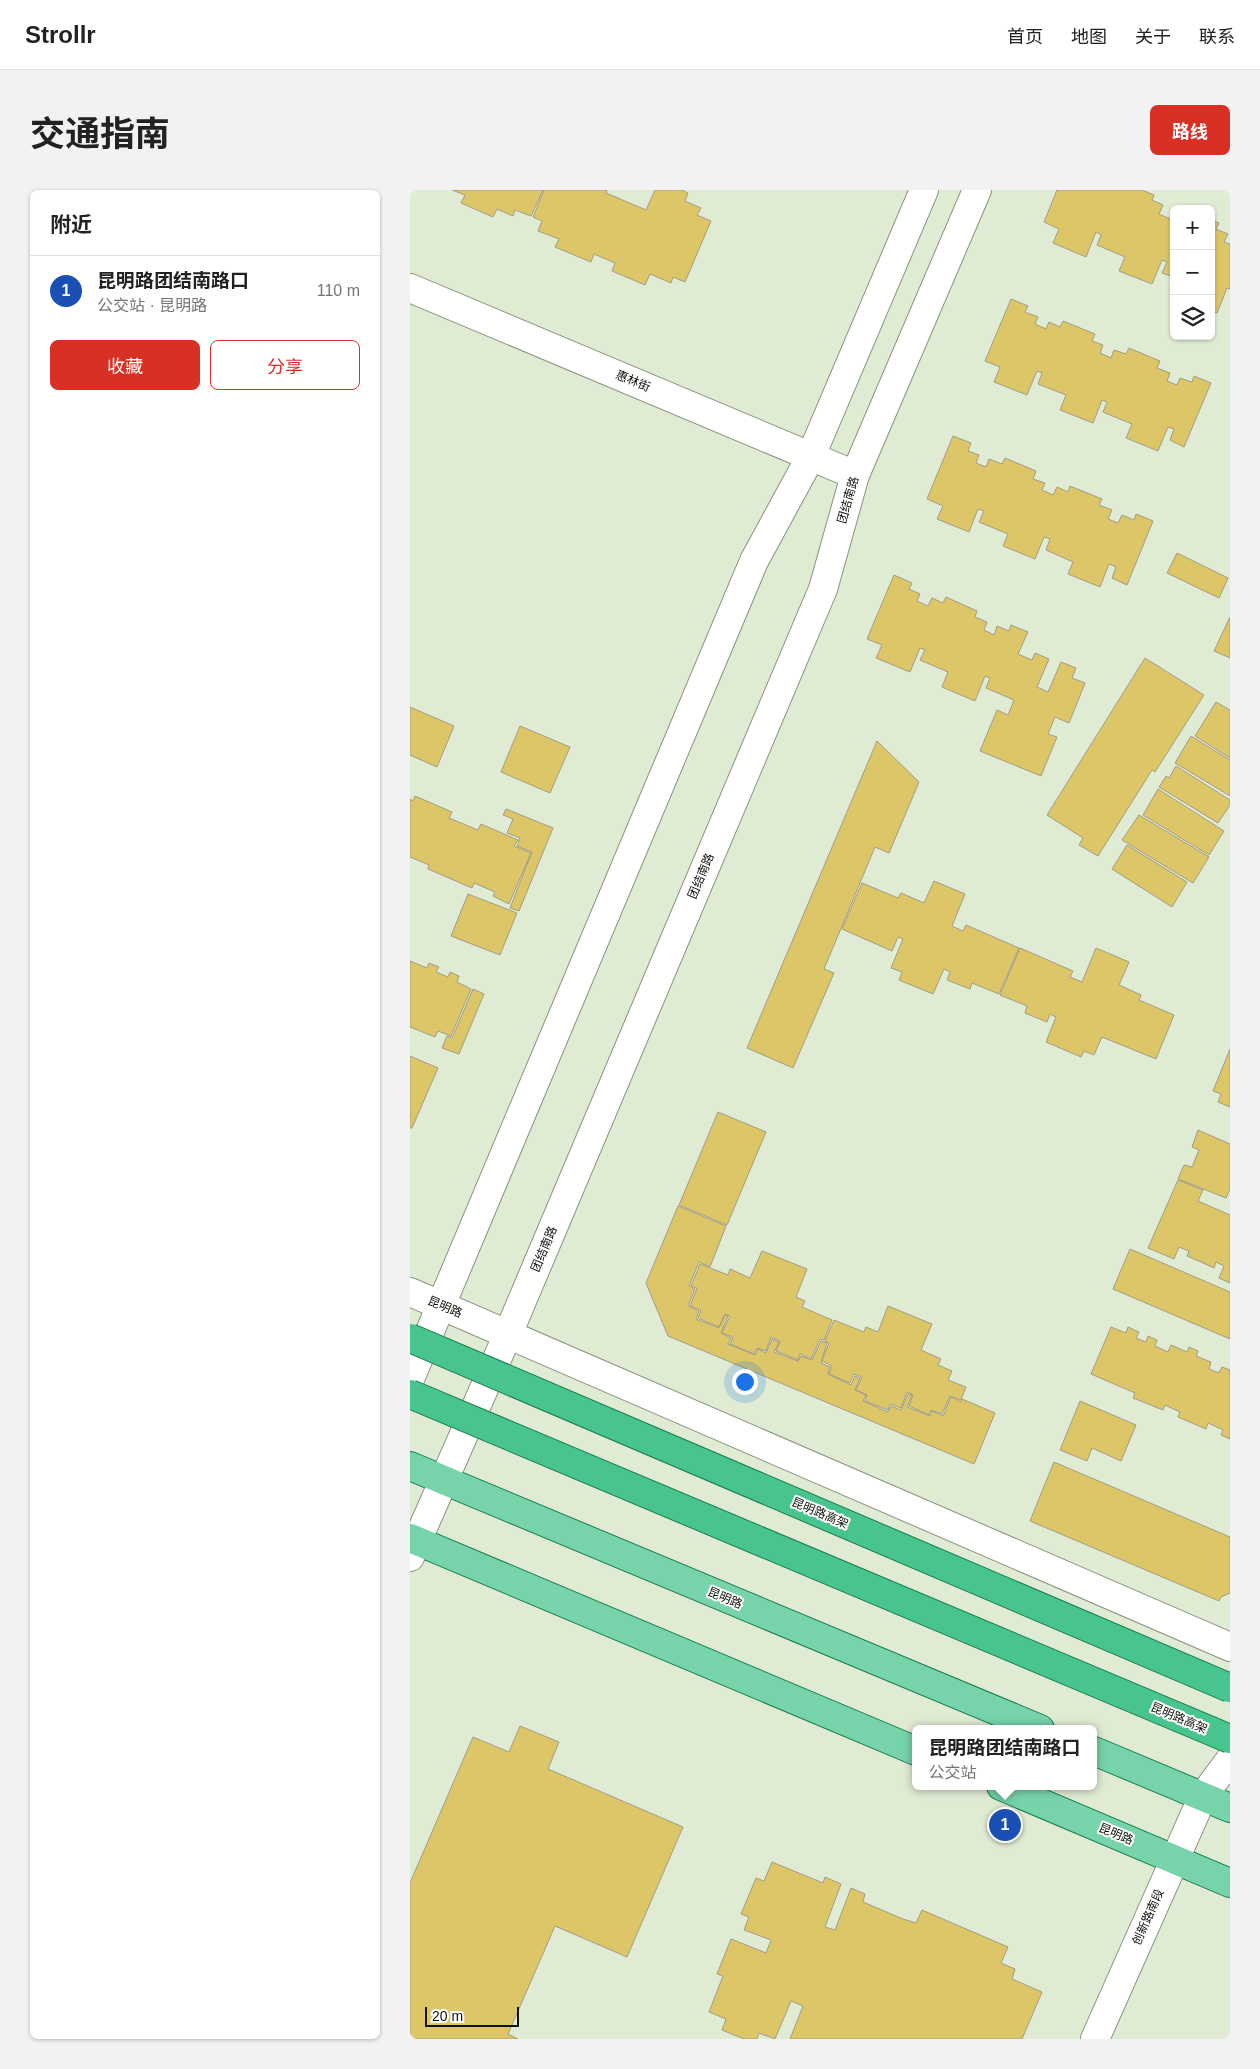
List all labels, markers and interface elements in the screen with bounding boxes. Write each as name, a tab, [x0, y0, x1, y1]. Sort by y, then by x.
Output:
text: Strollr	[25, 21, 96, 48]
text: 首页	[1007, 27, 1043, 47]
text: 地图	[1071, 27, 1107, 47]
text: 关于	[1135, 27, 1171, 47]
text: 联系	[1199, 27, 1235, 47]
button: 路线	[1150, 105, 1230, 155]
text: 交通指南	[30, 114, 170, 153]
map controls	[1170, 205, 1215, 340]
button: +	[1170, 205, 1215, 250]
text: 附近	[50, 213, 92, 236]
button: −	[1170, 250, 1215, 295]
text: 昆明路团结南路口	[97, 270, 249, 291]
text: 1	[62, 282, 70, 299]
text: 110 m	[317, 282, 360, 299]
button: layers	[1170, 295, 1215, 340]
text: 公交站 · 昆明路	[97, 297, 207, 314]
button: 收藏	[50, 340, 200, 390]
button: 分享	[210, 340, 360, 390]
street label: 惠林街	[614, 368, 652, 394]
street label: 团结南路	[835, 475, 861, 525]
street label: 团结南路	[685, 851, 717, 901]
street label: 团结南路	[528, 1224, 560, 1274]
street label: 昆明路	[426, 1294, 464, 1320]
your location	[732, 1369, 758, 1395]
street label: 昆明路高架	[790, 1495, 850, 1531]
street label: 昆明路	[706, 1585, 744, 1611]
street label: 昆明路高架	[1149, 1700, 1209, 1736]
popup	[912, 1725, 1097, 1790]
text: 昆明路团结南路口	[928, 1737, 1081, 1758]
text: 公交站	[928, 1764, 977, 1781]
pin: 1	[989, 1806, 1021, 1844]
street label: 昆明路	[1097, 1821, 1135, 1847]
street label: 创新路南段	[1129, 1887, 1167, 1947]
scale bar	[425, 2004, 519, 2027]
text: 20 m	[432, 2008, 463, 2024]

